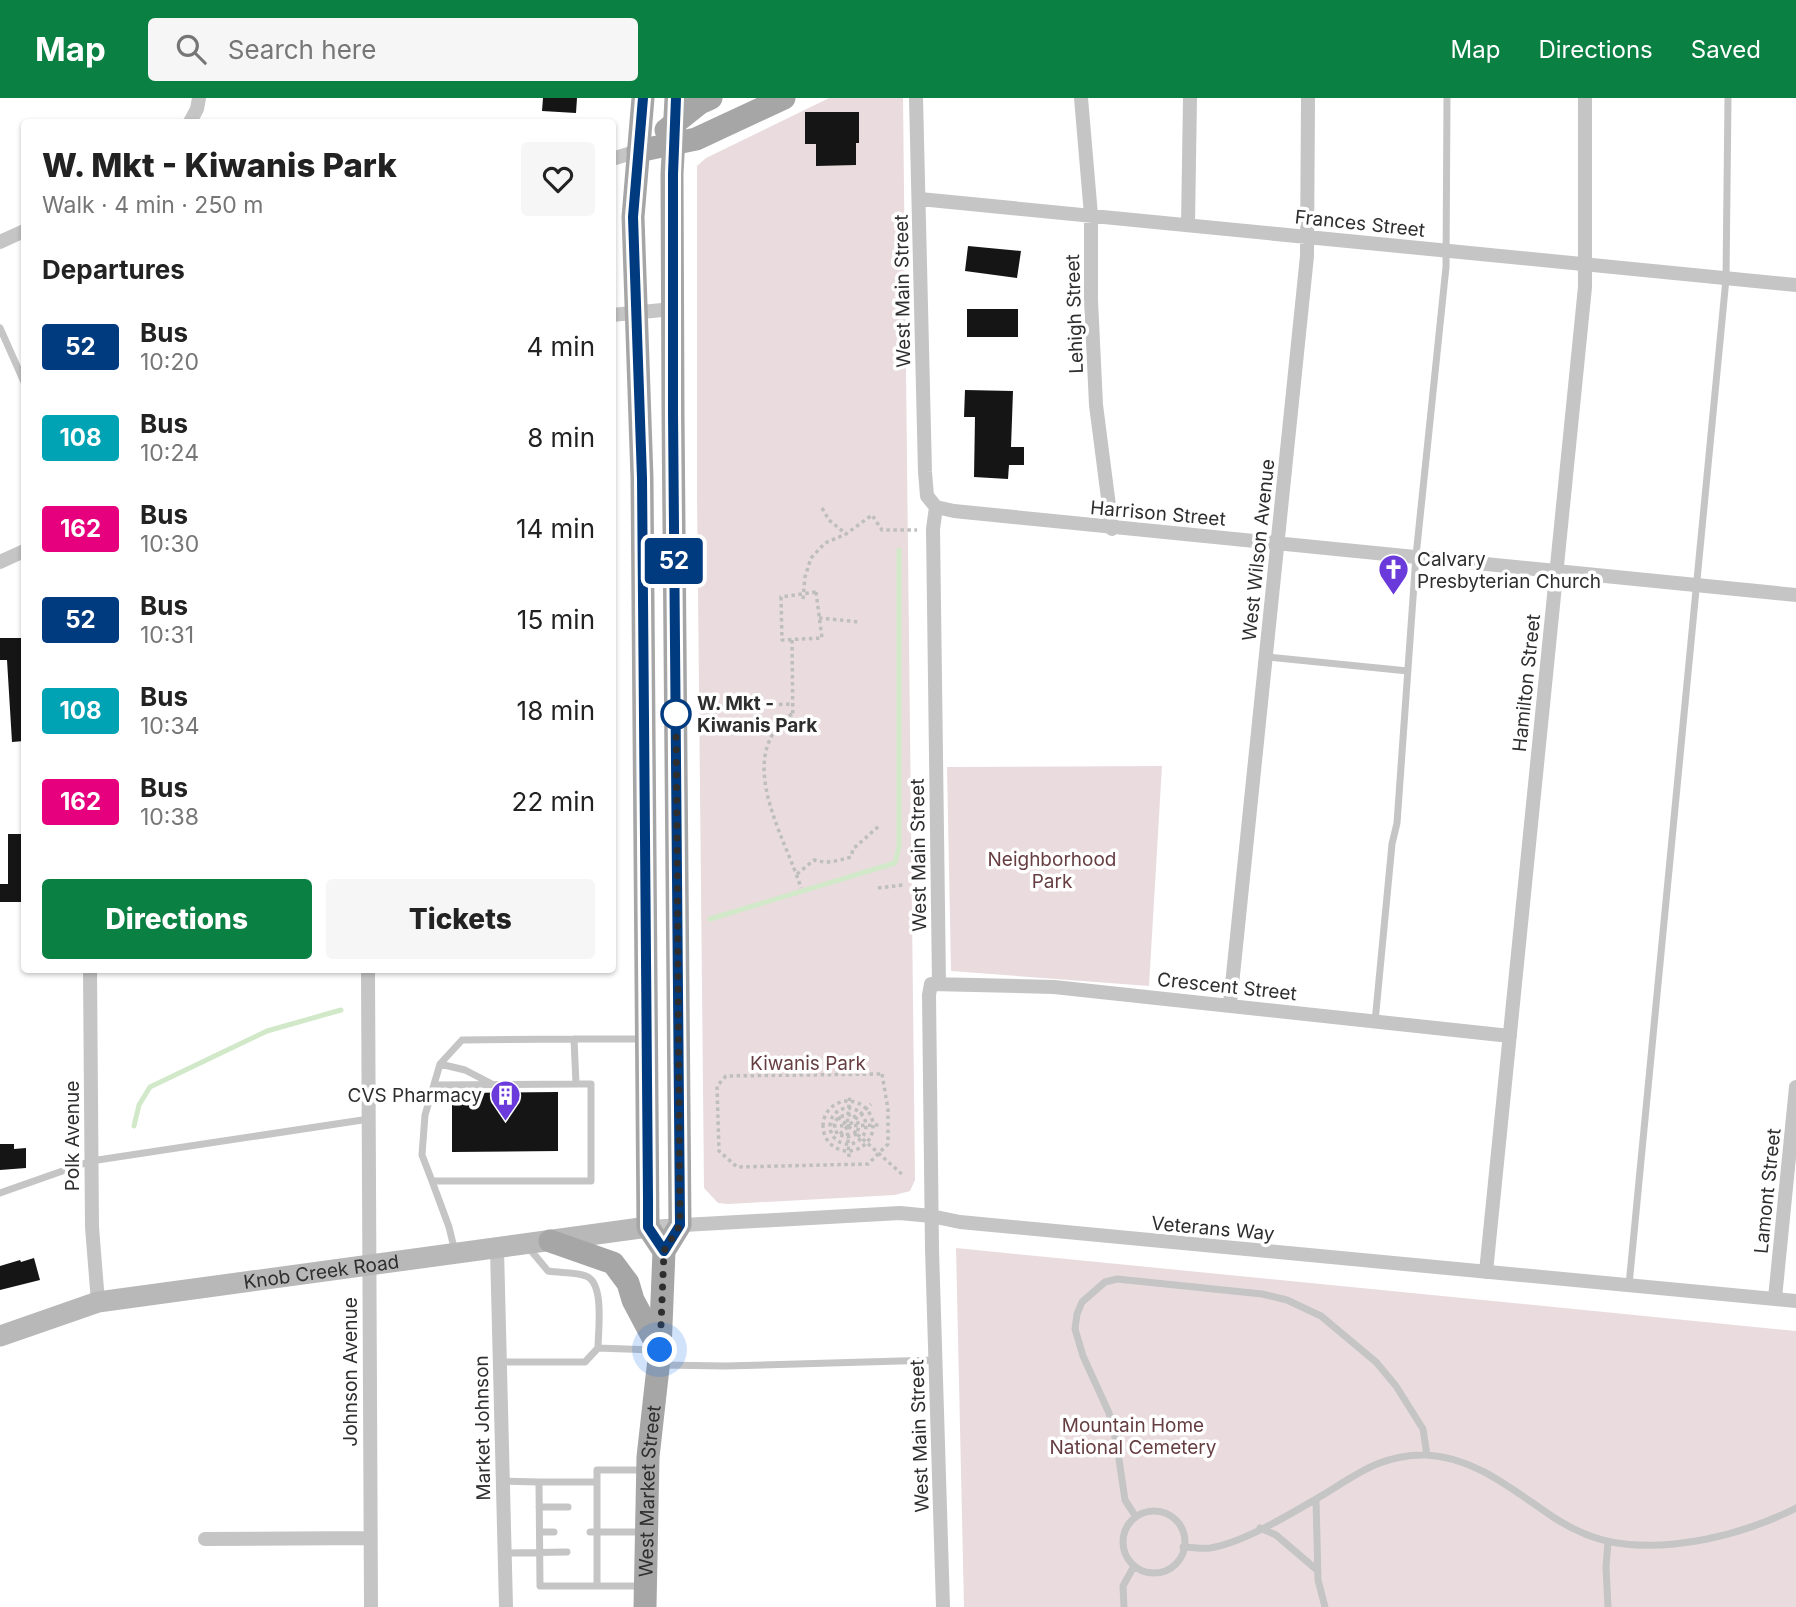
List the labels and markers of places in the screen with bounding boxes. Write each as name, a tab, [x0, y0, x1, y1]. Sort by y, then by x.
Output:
place label: Calvary Presbyterian Church	[1417, 548, 1601, 593]
church icon: Calvary Presbyterian Church	[1377, 553, 1411, 597]
place label: W. Mkt - Kiwanis Park	[697, 692, 817, 737]
marker: W. Mkt - Kiwanis Park	[661, 699, 691, 729]
building icon: CVS Pharmacy	[488, 1078, 522, 1122]
place label: CVS Pharmacy	[348, 1084, 482, 1107]

